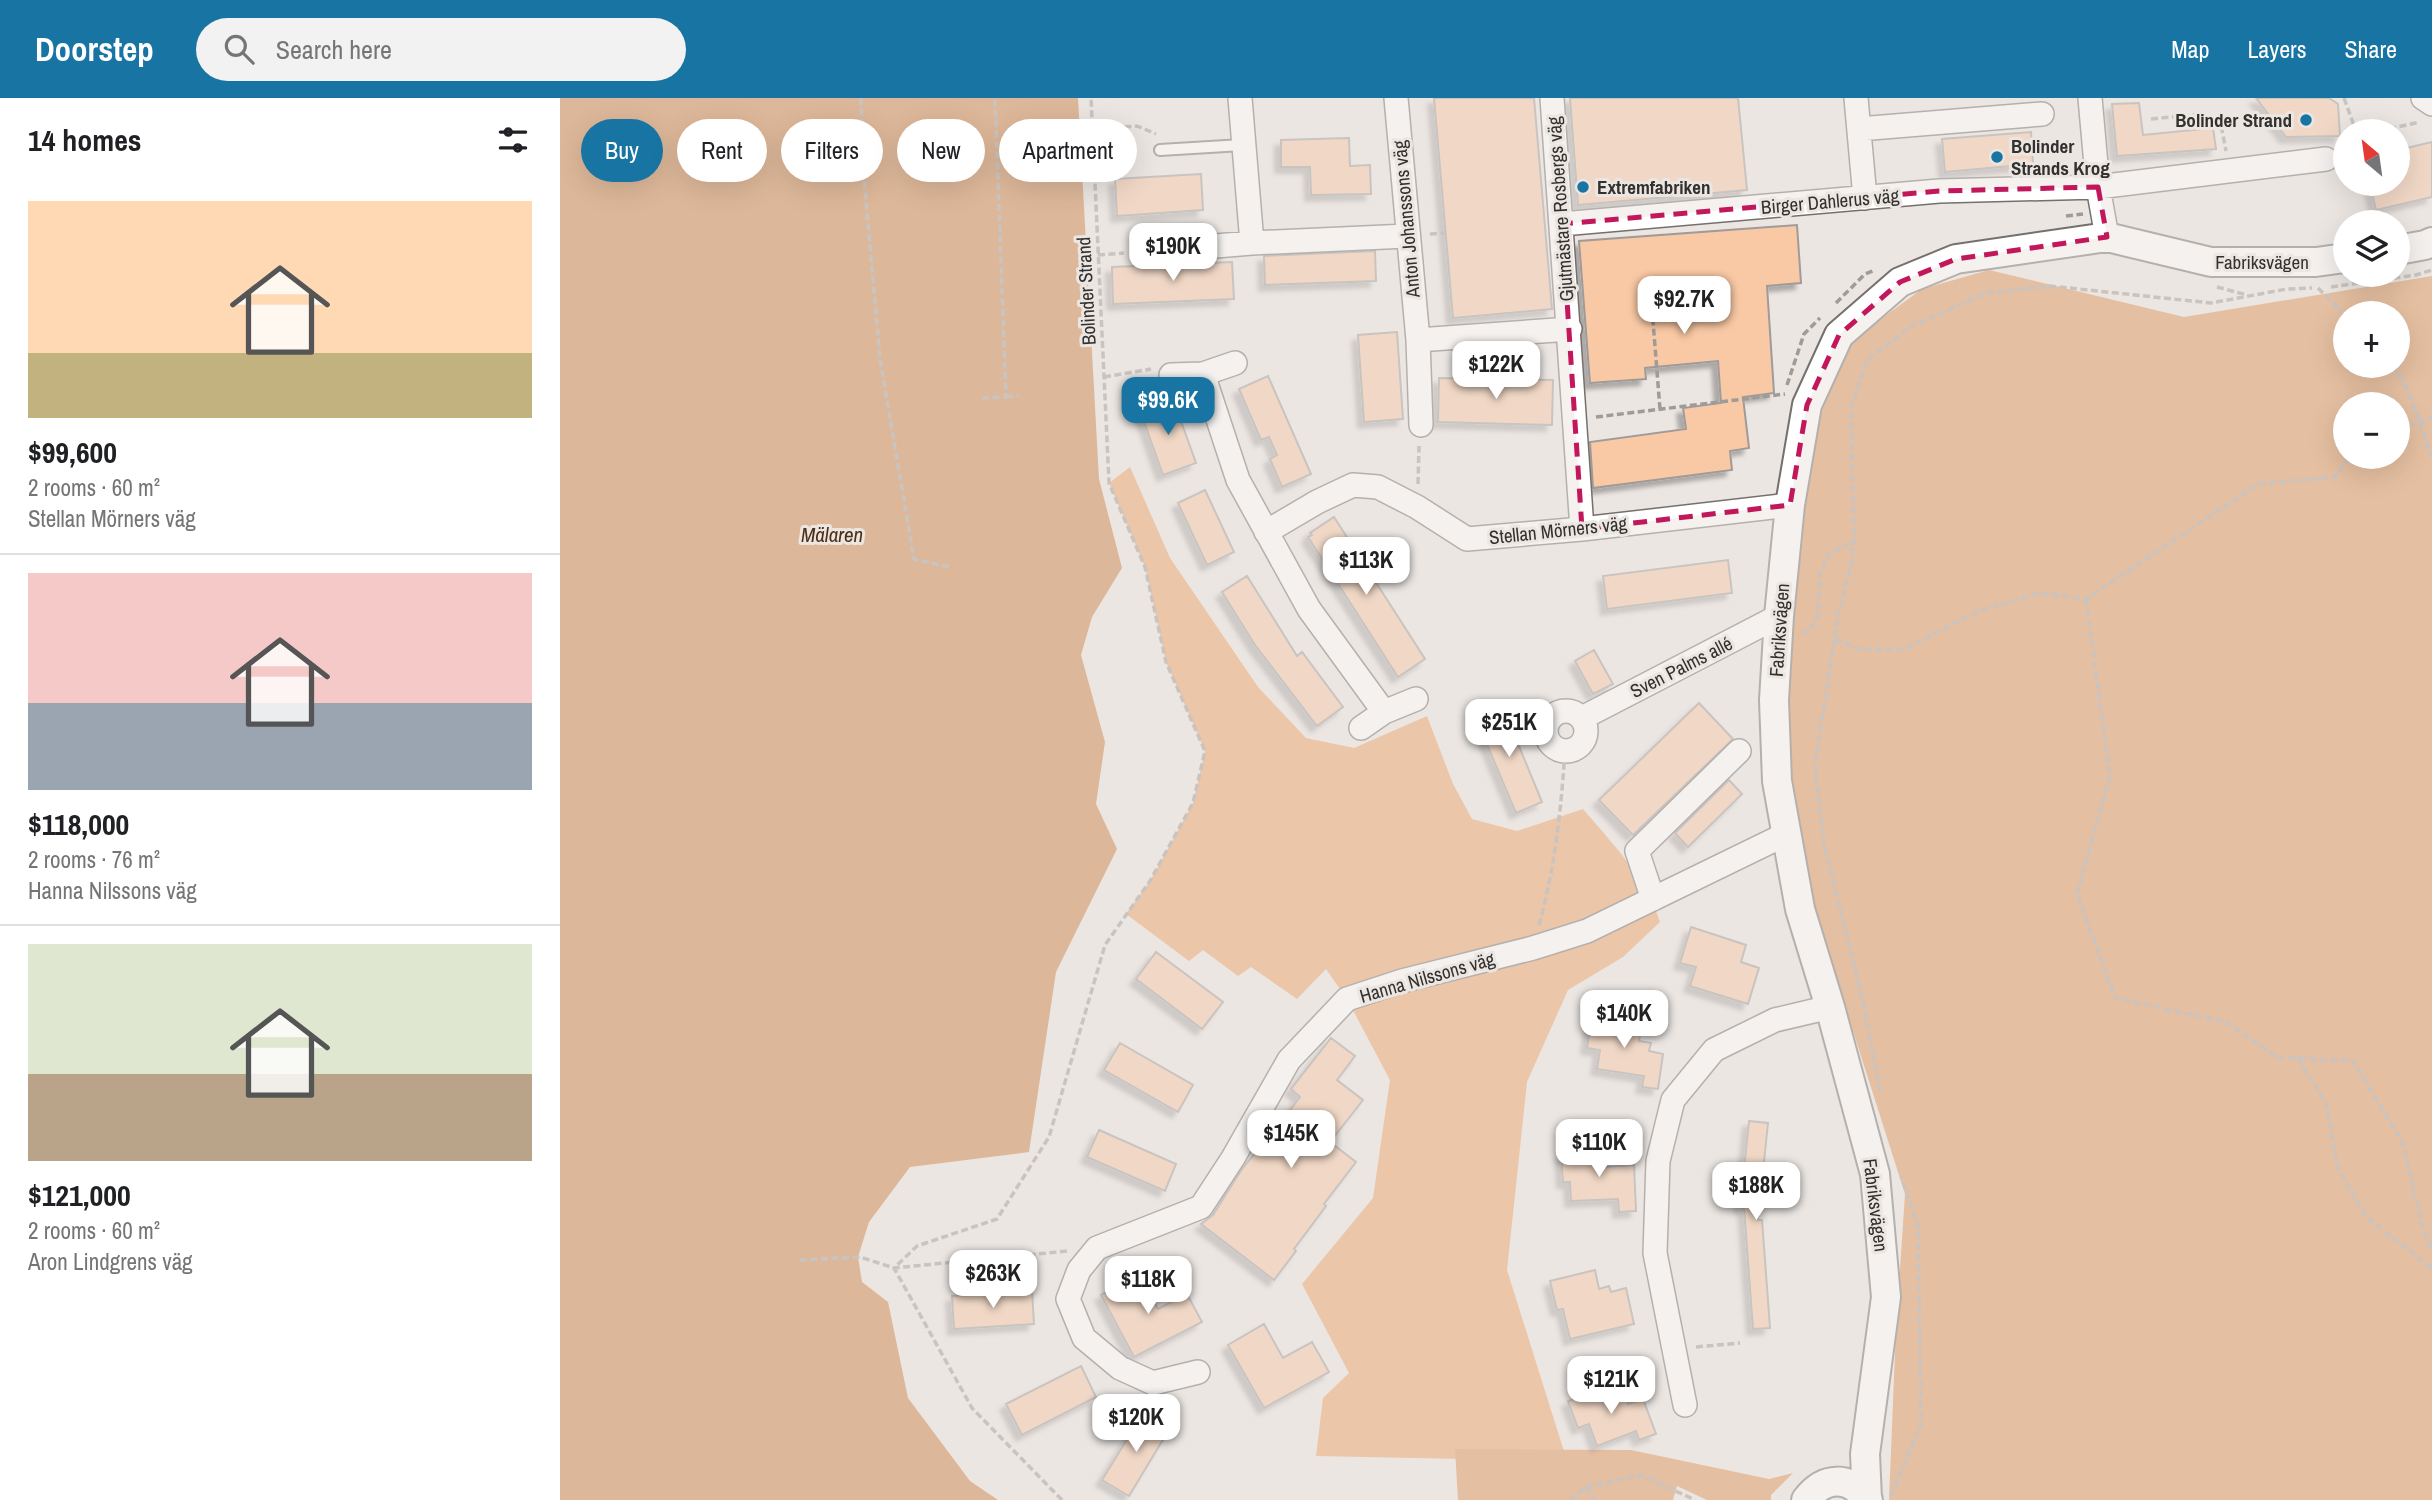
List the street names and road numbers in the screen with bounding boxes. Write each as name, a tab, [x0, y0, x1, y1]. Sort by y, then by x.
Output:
street label: Gjutmästare Rosbergs väg	[1541, 115, 1579, 302]
street label: Anton Johanssons väg	[1386, 139, 1426, 300]
street label: Birger Dahlerus väg	[1760, 182, 1900, 220]
street label: Bolinder Strand	[1070, 236, 1102, 346]
street label: Fabriksvägen	[2215, 249, 2309, 275]
street label: Stellan Mörners väg	[1488, 510, 1629, 550]
street label: Fabriksvägen	[1763, 582, 1795, 678]
street label: Sven Palms allé	[1625, 630, 1737, 704]
street label: Hanna Nilssons väg	[1356, 945, 1498, 1009]
street label: Fabriksvägen	[1857, 1157, 1895, 1253]

